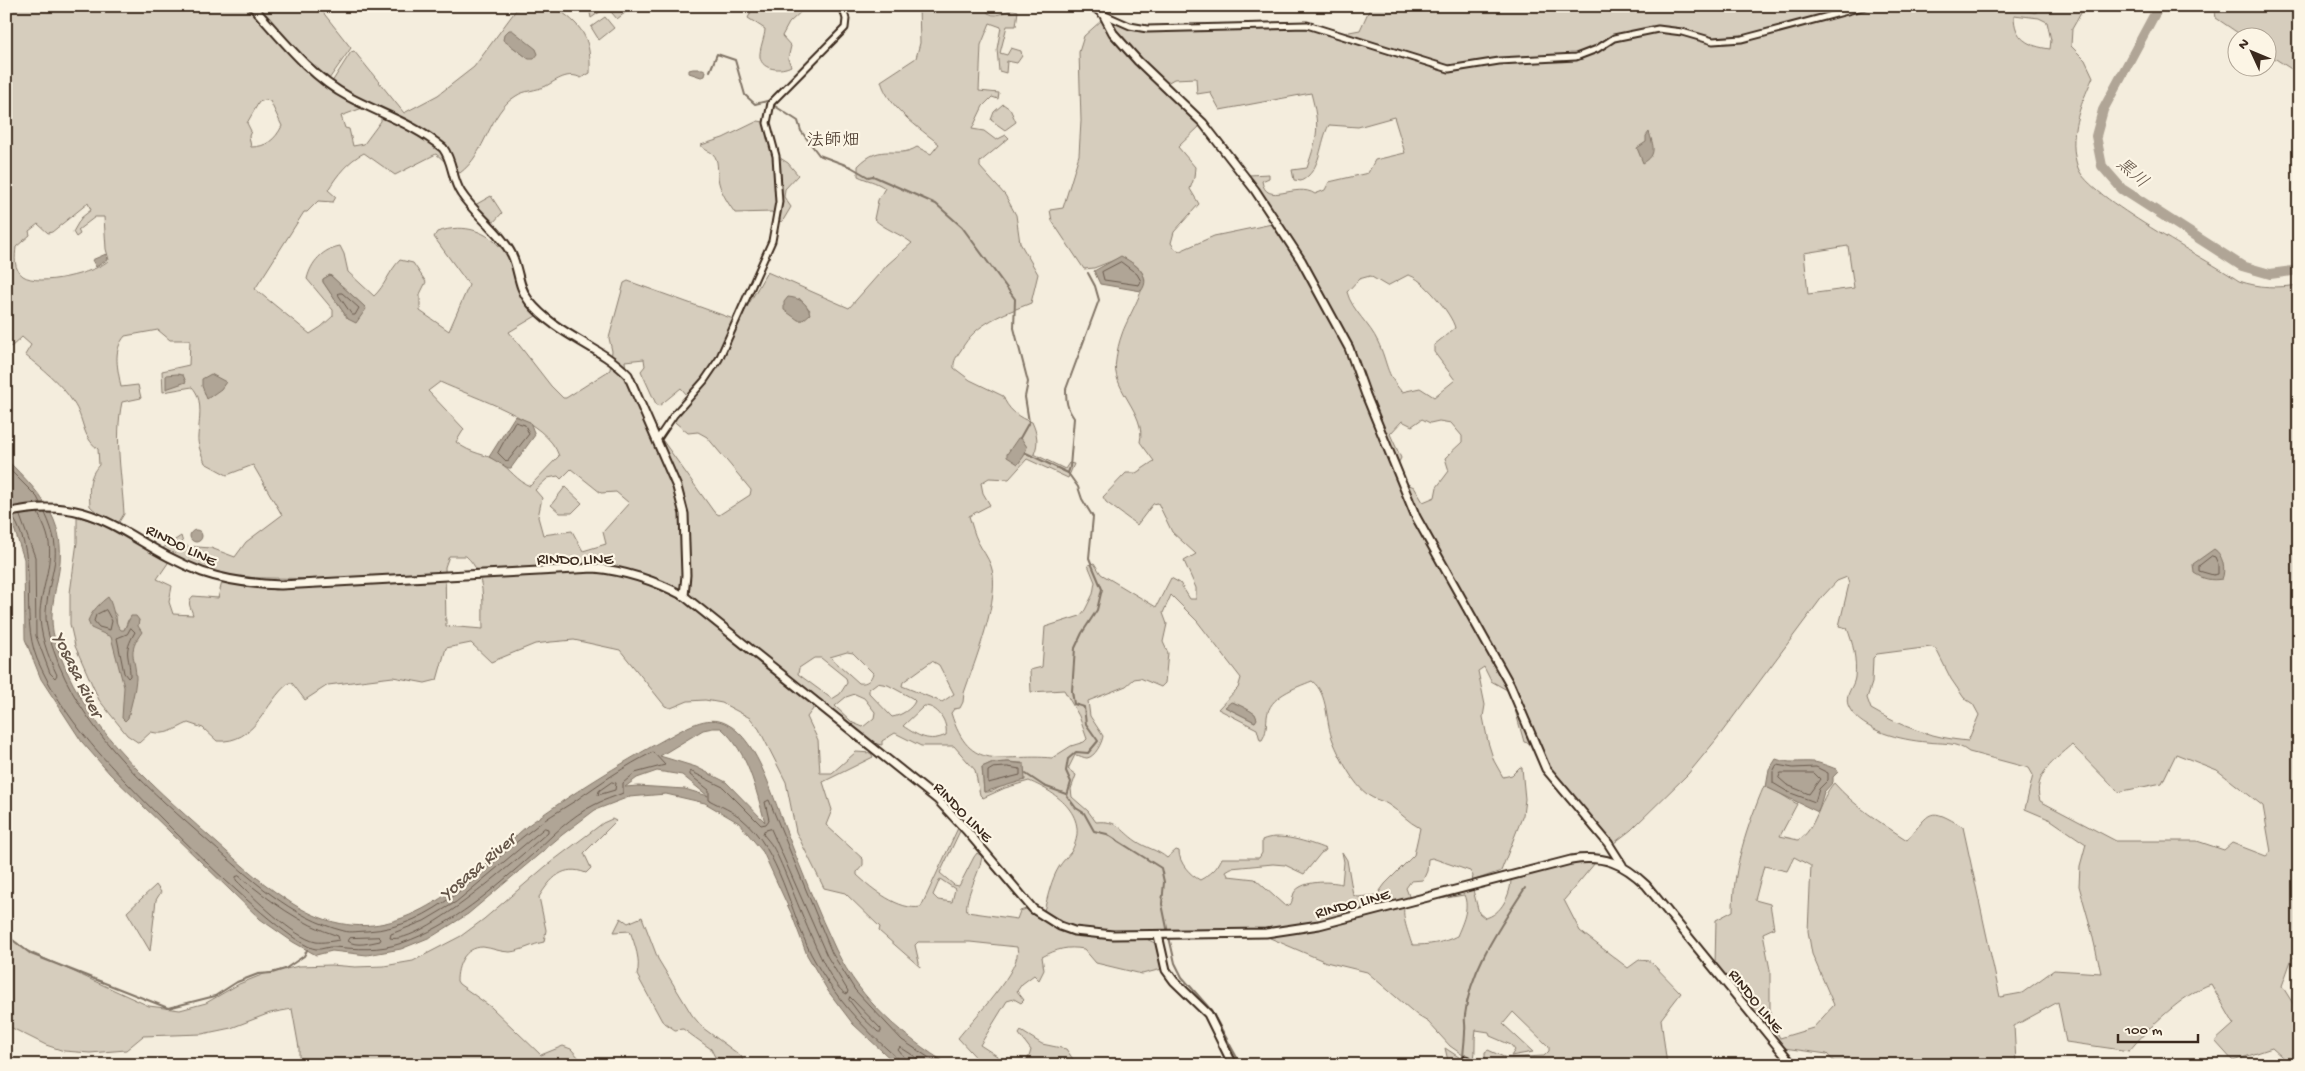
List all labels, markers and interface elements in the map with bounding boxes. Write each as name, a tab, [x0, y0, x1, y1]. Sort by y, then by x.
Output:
north arrow	[2228, 28, 2278, 78]
text: N	[2235, 36, 2254, 54]
district label: 法師畑	[806, 131, 860, 152]
water label: 黒川	[2111, 154, 2152, 194]
street label: RINDO LINE	[142, 522, 220, 573]
street label: RINDO LINE	[537, 552, 614, 571]
water label: Yosasa River	[47, 629, 108, 724]
street label: RINDO LINE	[928, 779, 996, 848]
water label: Yosasa River	[437, 828, 523, 906]
street label: RINDO LINE	[1313, 886, 1393, 924]
street label: RINDO LINE	[1723, 966, 1786, 1039]
scale bar	[2118, 1011, 2198, 1043]
text: 100 m	[2124, 1022, 2163, 1040]

